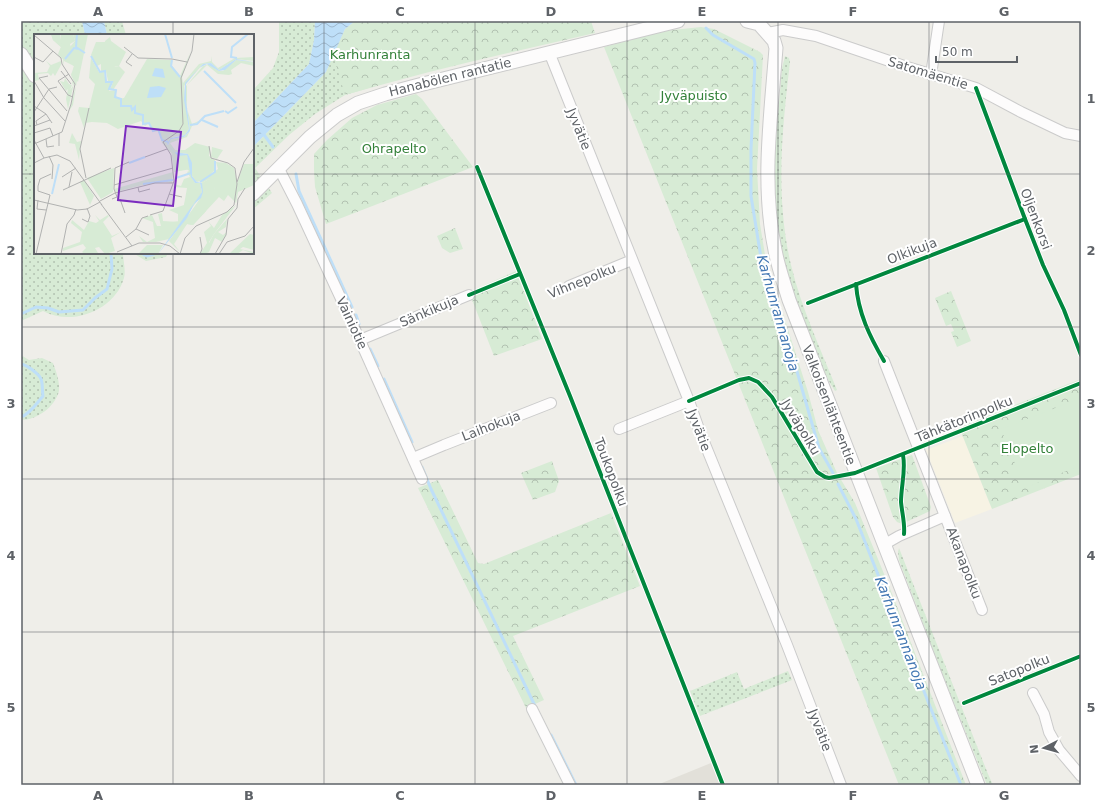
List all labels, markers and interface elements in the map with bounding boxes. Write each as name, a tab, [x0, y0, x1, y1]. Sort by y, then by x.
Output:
text: A	[93, 4, 103, 19]
text: B	[244, 4, 254, 19]
text: C	[395, 4, 405, 19]
text: D	[546, 4, 557, 19]
text: E	[698, 4, 706, 19]
text: F	[849, 4, 857, 19]
text: G	[999, 4, 1009, 19]
inset map	[34, 34, 254, 254]
scale bar	[936, 38, 1017, 64]
text: 50 m	[942, 45, 973, 59]
park label: Karhunranta	[330, 47, 410, 62]
street label: Satomäentie	[886, 54, 970, 92]
street label: Hanabölen rantatie	[387, 55, 513, 99]
park label: Jyväpuisto	[659, 88, 728, 103]
text: 1	[6, 91, 16, 106]
text: 1	[1086, 91, 1096, 106]
street label: Jyvätie	[563, 105, 594, 152]
park label: Ohrapelto	[362, 141, 426, 156]
street label: Oljenkorsi	[1017, 186, 1055, 252]
street label: Olkikuja	[885, 235, 939, 267]
text: 2	[6, 243, 16, 258]
text: 2	[1086, 243, 1096, 258]
water label: Karhunrannanoja	[754, 253, 802, 373]
street label: Vihnepolku	[546, 261, 618, 301]
street label: Sänkikuja	[397, 292, 461, 330]
street label: Vainiotie	[333, 294, 371, 352]
street label: Valkoisenlähteentie	[799, 343, 859, 467]
street label: Tähkätorinpolku	[912, 393, 1015, 446]
text: 3	[6, 396, 16, 411]
street label: Jyväpolku	[778, 396, 823, 458]
text: 3	[1086, 396, 1096, 411]
street label: Jyvätie	[684, 406, 714, 453]
street label: Laihokuja	[459, 408, 523, 444]
street label: Toukopolku	[591, 435, 631, 508]
park label: Elopelto	[1001, 441, 1053, 456]
street label: Akanapolku	[943, 525, 985, 601]
text: 4	[6, 548, 16, 563]
text: 4	[1086, 548, 1096, 563]
water label: Karhunrannanoja	[872, 574, 930, 692]
street label: Satopolku	[986, 651, 1052, 689]
text: 5	[6, 700, 16, 715]
text: 5	[1086, 700, 1096, 715]
street label: Jyvätie	[805, 706, 835, 753]
north arrow	[1024, 728, 1064, 768]
text: N	[1028, 744, 1041, 754]
text: A	[93, 788, 103, 803]
text: B	[244, 788, 254, 803]
text: C	[395, 788, 405, 803]
text: D	[546, 788, 557, 803]
text: E	[698, 788, 706, 803]
text: F	[849, 788, 857, 803]
text: G	[999, 788, 1009, 803]

